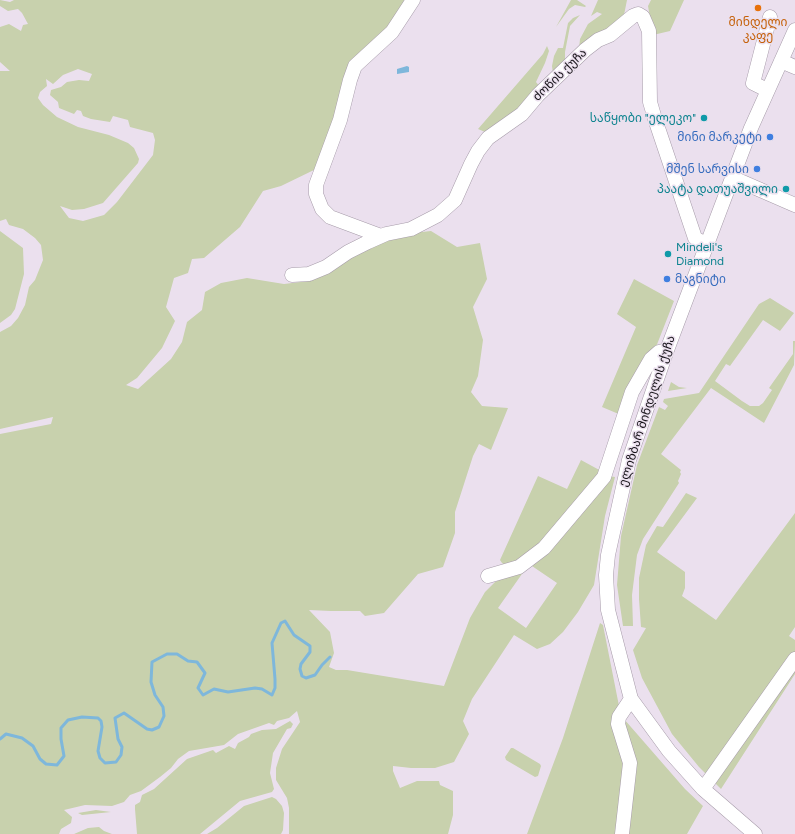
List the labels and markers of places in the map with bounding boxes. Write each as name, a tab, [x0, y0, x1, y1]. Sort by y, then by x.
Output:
marker: მინდელი კაფე	[753, 3, 763, 13]
place label: მინდელი კაფე	[729, 15, 787, 43]
place label: საწყობი "ელეკო"	[590, 111, 696, 125]
marker: საწყობი "ელეკო"	[699, 113, 709, 123]
place label: მინი მარკეტი	[677, 130, 762, 144]
marker: მინი მარკეტი	[765, 132, 775, 142]
place label: მშენ სარვისი	[666, 162, 749, 176]
marker: მშენ სარვისი	[752, 164, 762, 174]
place label: პაატა დათუაშვილი	[657, 182, 778, 196]
marker: პაატა დათუაშვილი	[781, 184, 791, 194]
place label: Mindeli's Diamond	[676, 240, 724, 268]
marker: Mindeli's Diamond	[663, 249, 673, 259]
place label: მაგნიტი	[675, 272, 726, 286]
marker: მაგნიტი	[662, 274, 672, 284]

